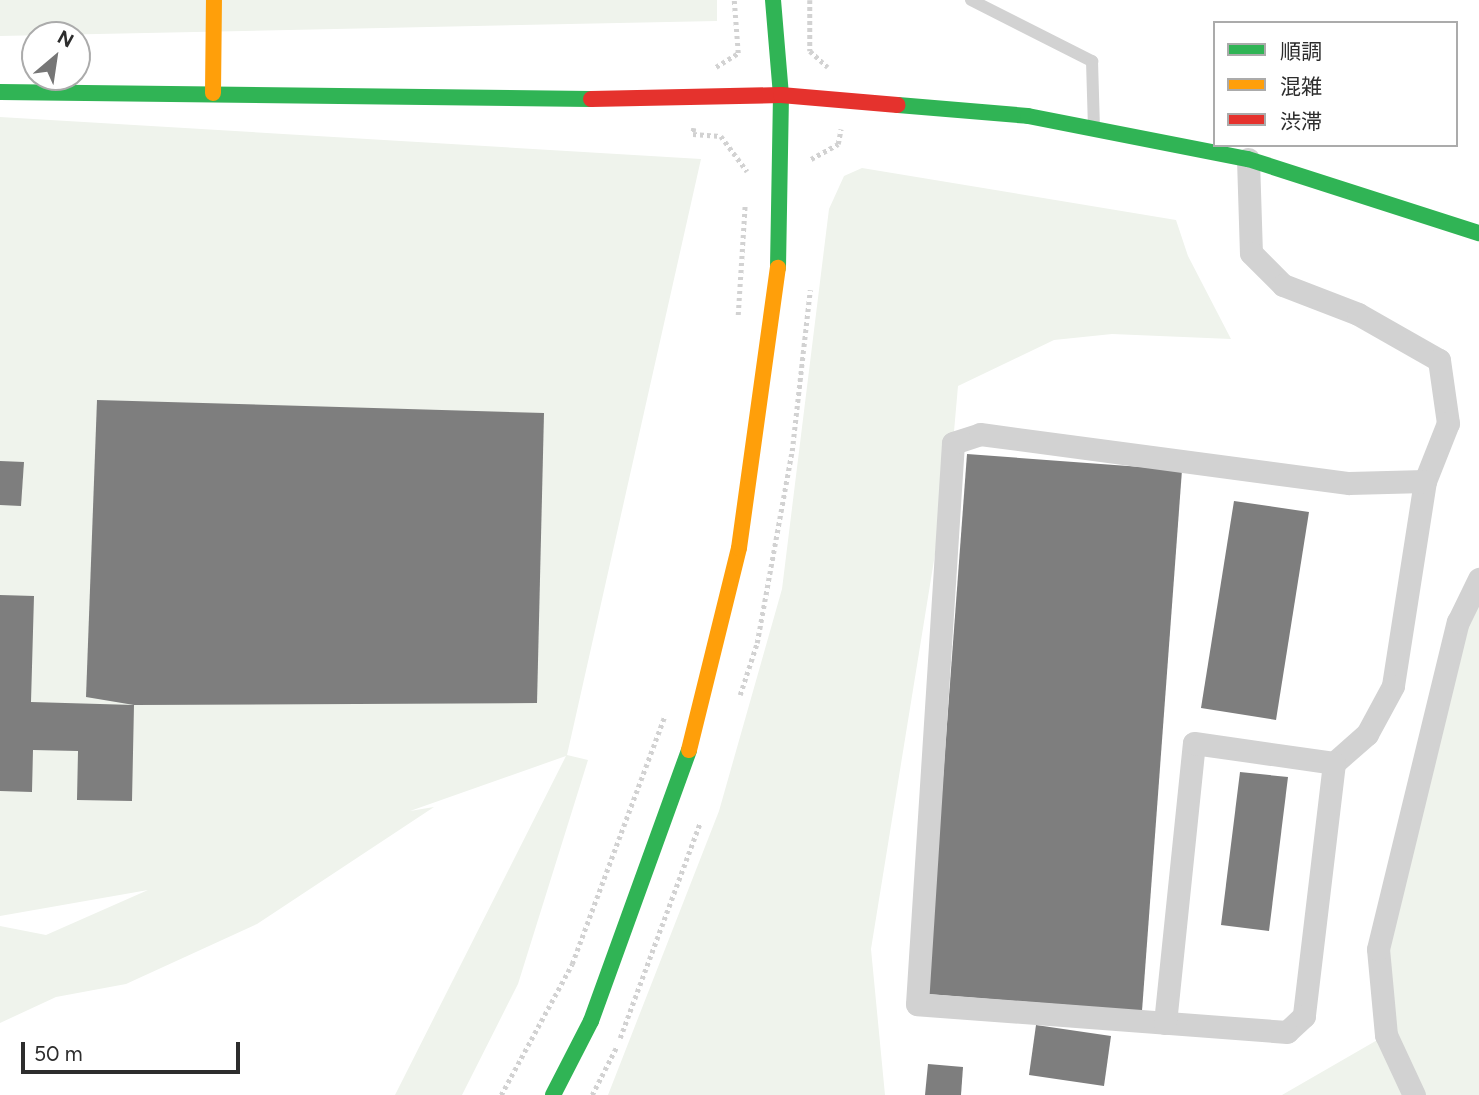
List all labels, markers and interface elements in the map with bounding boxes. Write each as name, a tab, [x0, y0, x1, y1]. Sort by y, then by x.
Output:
north arrow	[21, 21, 91, 91]
legend	[1213, 21, 1458, 147]
text: N	[53, 25, 77, 53]
text: 順調	[1280, 39, 1322, 64]
text: 混雑	[1280, 74, 1322, 99]
text: 渋滞	[1280, 109, 1322, 134]
scale bar	[24, 1028, 243, 1072]
text: 50 m	[34, 1041, 83, 1066]

